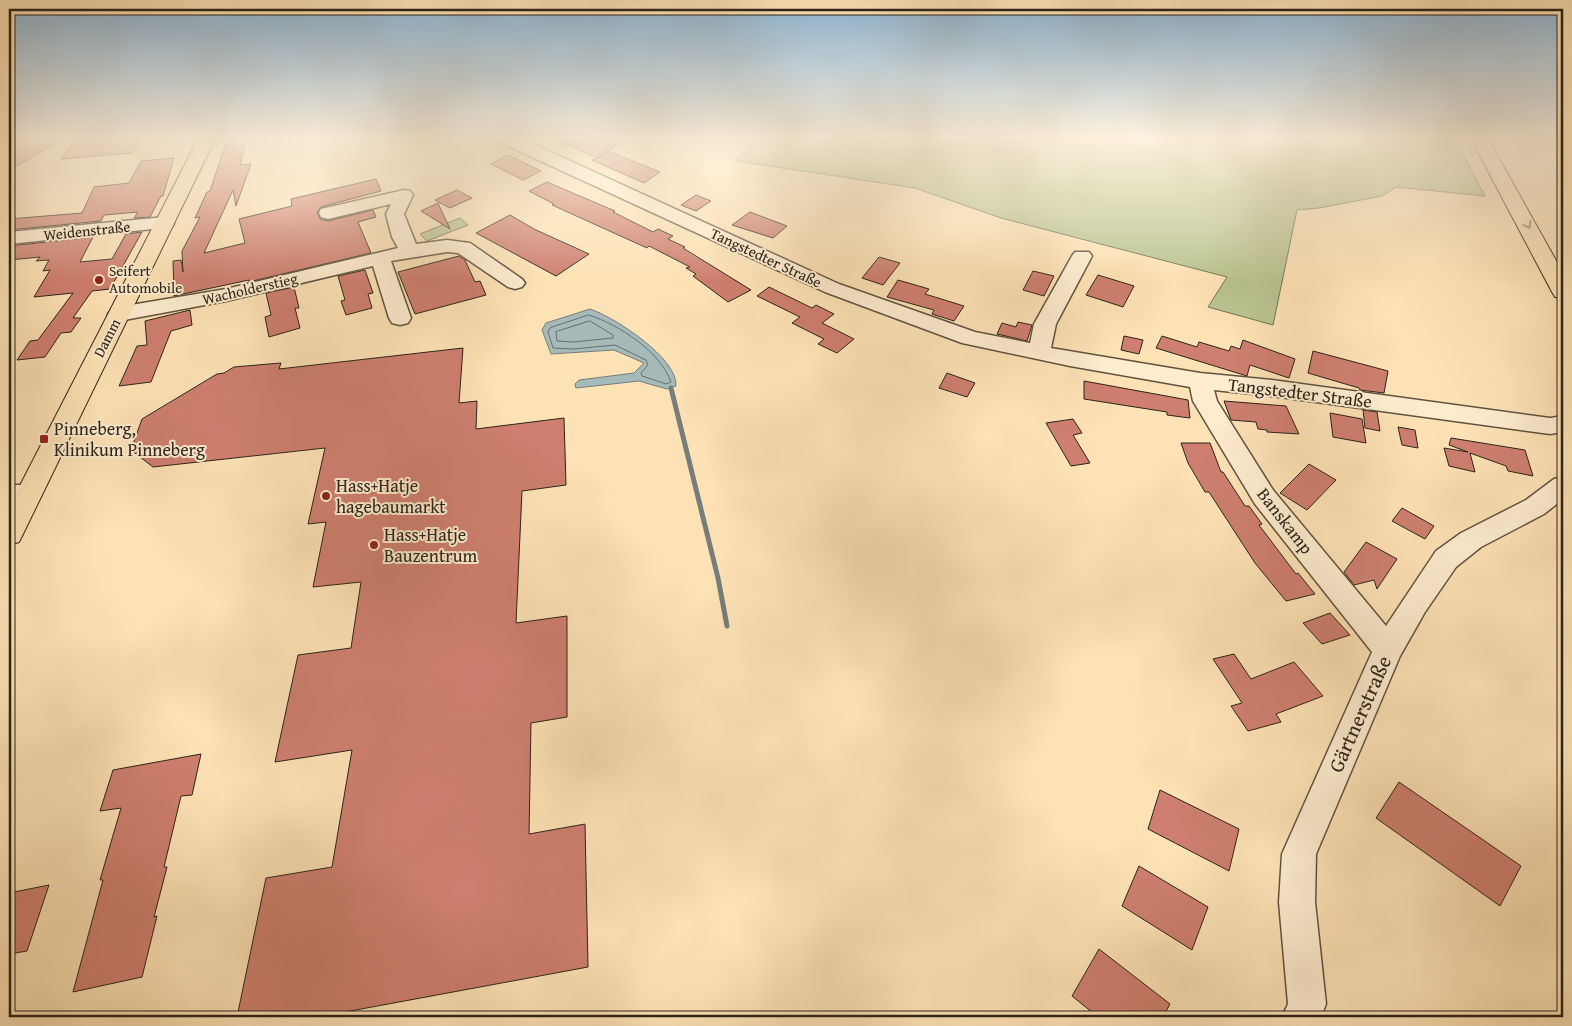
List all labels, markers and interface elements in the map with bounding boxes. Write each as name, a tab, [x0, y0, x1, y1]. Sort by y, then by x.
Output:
street label: Weidenstraße	[43, 216, 131, 245]
one-way arrow	[1522, 220, 1532, 229]
street label: Tangstedter Straße	[707, 223, 825, 293]
place label: Seifert Automobile	[109, 260, 182, 298]
street label: Wacholderstieg	[200, 267, 300, 310]
marker: Seifert Automobile	[93, 274, 105, 286]
street label: Damm	[88, 314, 125, 361]
street label: Tangstedter Straße	[1227, 370, 1373, 415]
place label: Pinneberg, Klinikum Pinneberg	[54, 415, 205, 463]
marker: Pinneberg, Klinikum Pinneberg	[38, 433, 50, 445]
place label: Hass+Hatje hagebaumarkt	[336, 472, 446, 520]
street label: Banskamp	[1251, 482, 1320, 560]
marker: Hass+Hatje hagebaumarkt	[320, 490, 332, 502]
place label: Hass+Hatje Bauzentrum	[384, 521, 477, 569]
marker: Hass+Hatje Bauzentrum	[368, 539, 380, 551]
street label: Gärtnerstraße	[1320, 650, 1399, 777]

